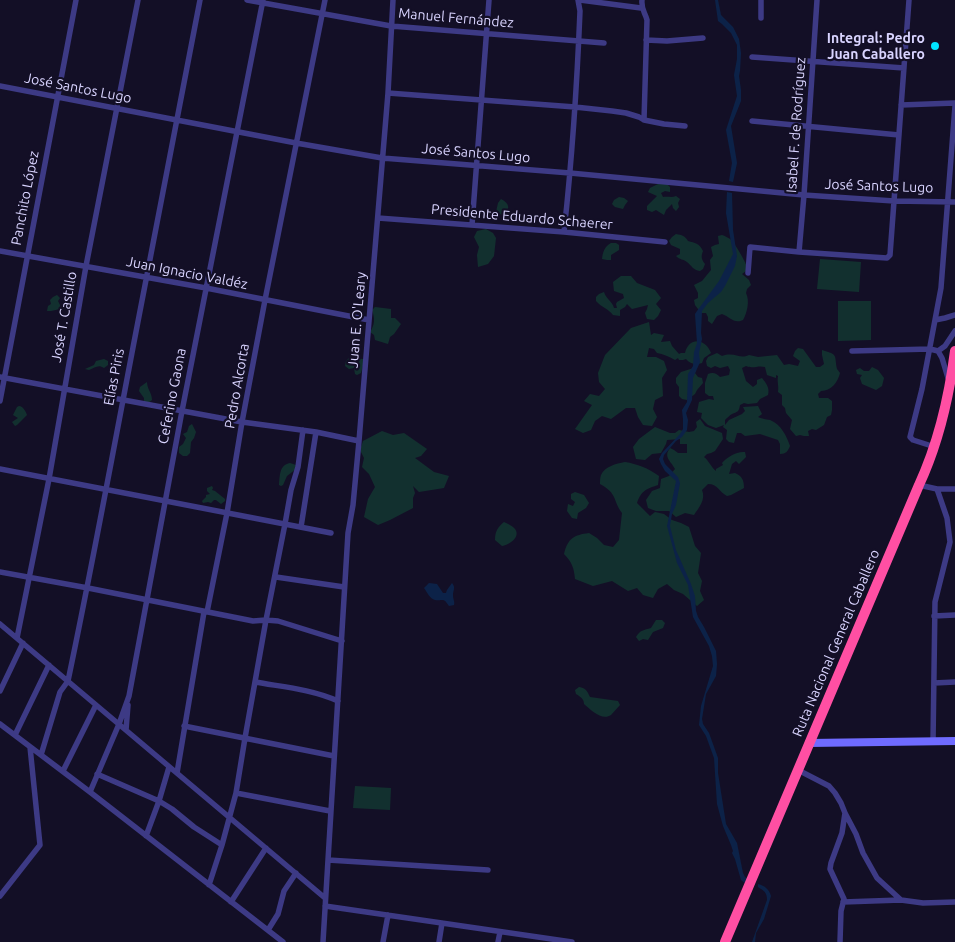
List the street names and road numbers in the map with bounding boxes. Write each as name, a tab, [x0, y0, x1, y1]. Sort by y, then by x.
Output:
street label: Manuel Fernández	[398, 5, 514, 31]
street label: Isabel F. de Rodríguez	[783, 57, 809, 193]
street label: José Santos Lugo	[23, 69, 133, 107]
street label: José Santos Lugo	[421, 140, 531, 166]
street label: Panchito López	[8, 149, 42, 247]
street label: José Santos Lugo	[824, 176, 934, 196]
street label: Presidente Eduardo Schaerer	[430, 201, 614, 233]
street label: Juan Ignacio Valdéz	[125, 253, 249, 293]
street label: José T. Castillo	[48, 270, 80, 364]
street label: Juan E. O'Leary	[344, 271, 370, 369]
street label: Pedro Alcorta	[221, 342, 253, 430]
street label: Elías Piris	[100, 347, 128, 407]
street label: Ceferino Gaona	[154, 347, 190, 445]
street label: Ruta Nacional General Caballero	[789, 547, 883, 739]

